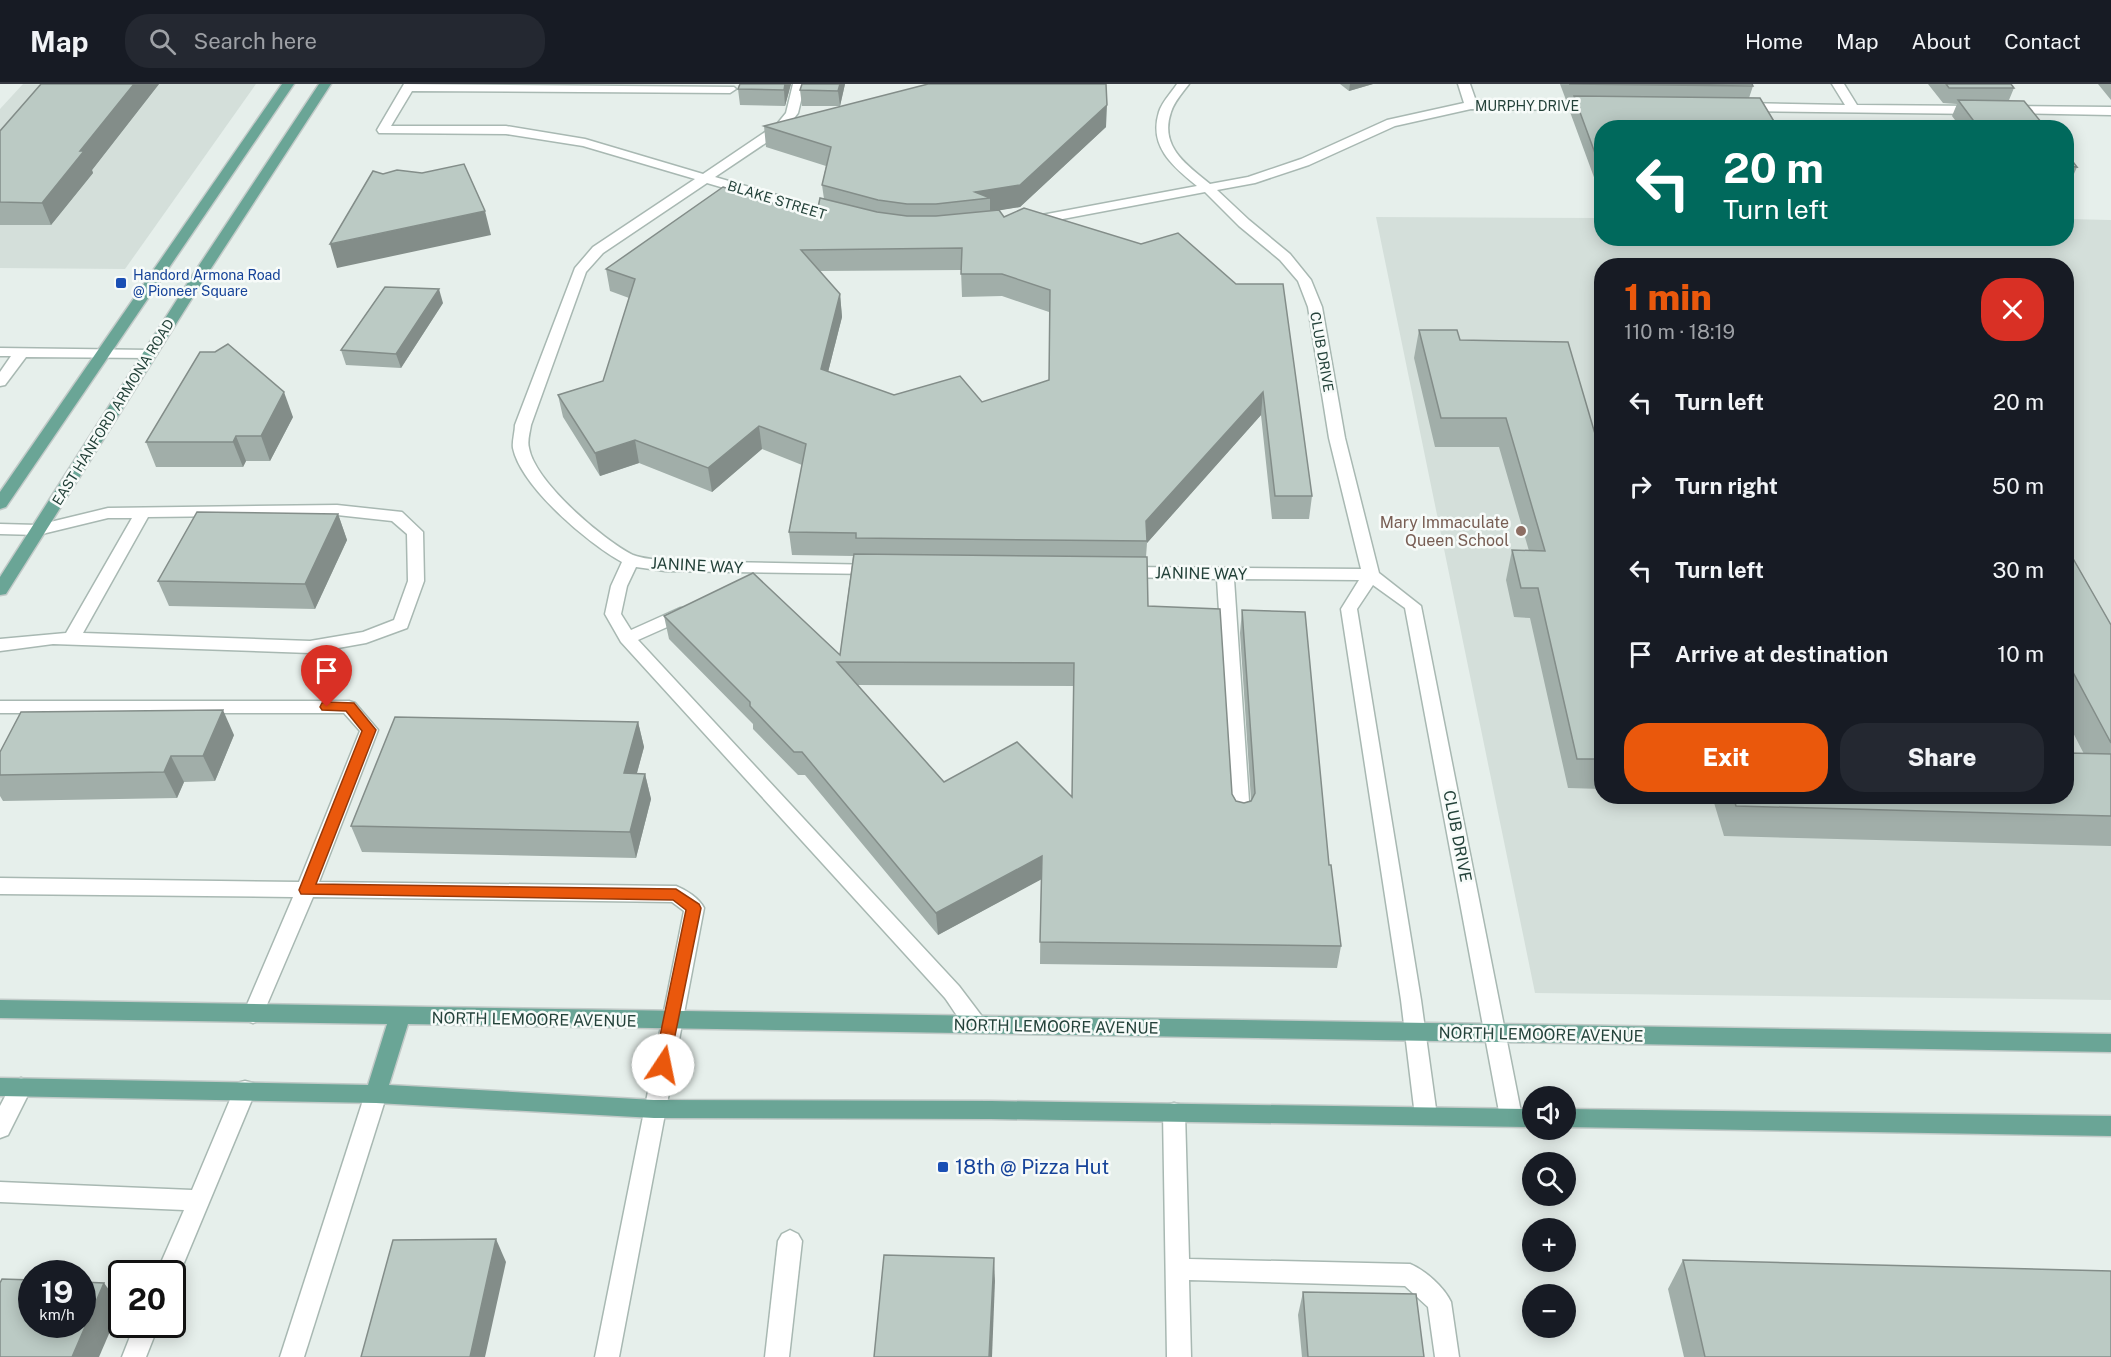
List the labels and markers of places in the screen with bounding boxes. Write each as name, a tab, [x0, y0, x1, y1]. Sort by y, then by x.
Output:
place label: Handord Armona Road @ Pioneer Square	[133, 267, 281, 299]
marker: Handord Armona Road @ Pioneer Square	[114, 276, 128, 290]
place label: Mary Immaculate Queen School	[1380, 513, 1509, 550]
marker: Mary Immaculate Queen School	[1514, 524, 1528, 538]
pin	[301, 645, 352, 707]
place label: 18th @ Pizza Hut	[955, 1155, 1109, 1179]
marker: 18th @ Pizza Hut	[936, 1160, 950, 1174]

